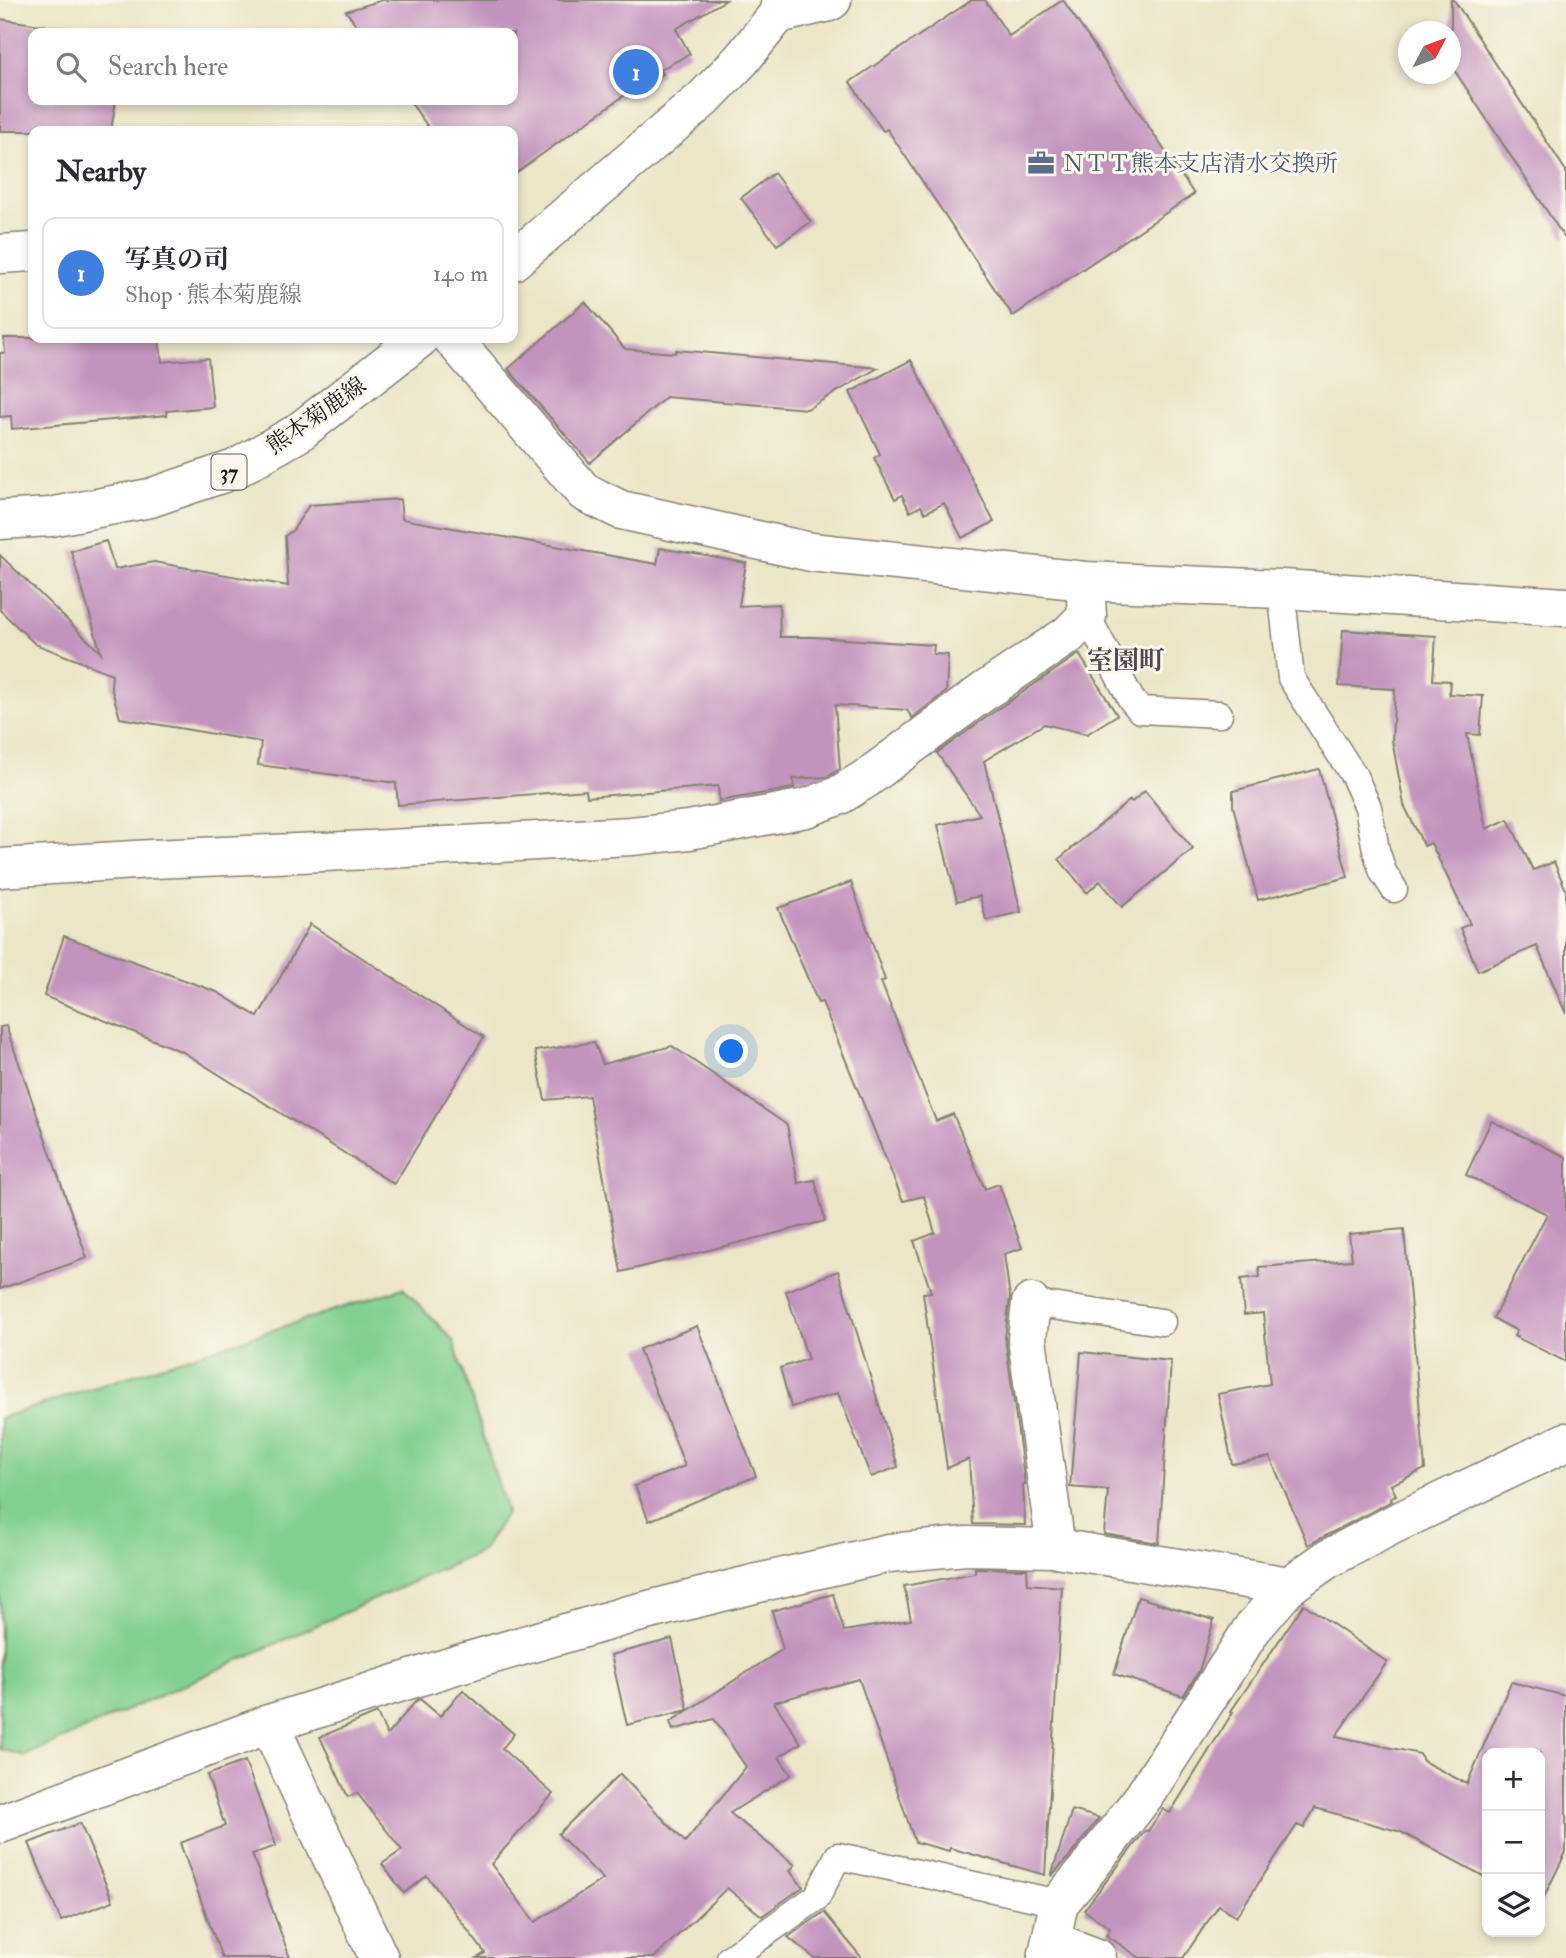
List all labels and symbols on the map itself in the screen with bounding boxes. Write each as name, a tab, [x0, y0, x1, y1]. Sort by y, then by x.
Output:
north arrow	[1398, 21, 1461, 84]
pin: 1	[613, 46, 659, 98]
office icon: ＮＴＴ熊本支店清水交換所	[1026, 148, 1056, 178]
place label: ＮＴＴ熊本支店清水交換所	[1062, 149, 1338, 178]
street label: 熊本菊鹿線	[261, 371, 372, 460]
road number: 37	[212, 454, 246, 490]
district label: 室園町	[1087, 645, 1165, 677]
your location	[714, 1034, 748, 1068]

